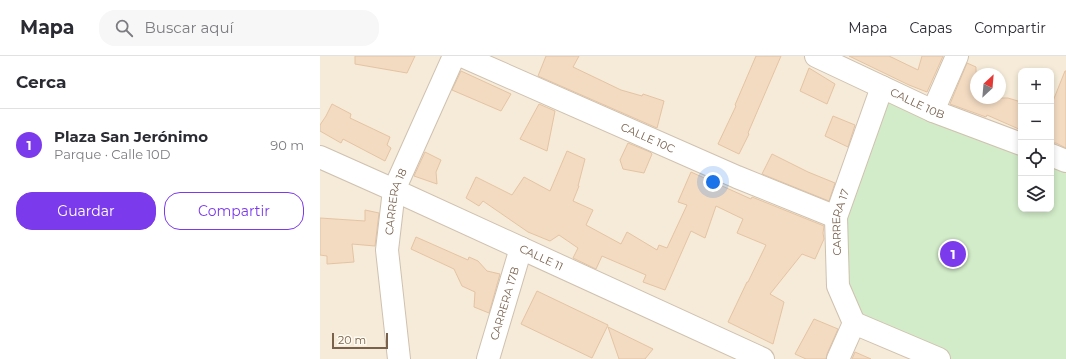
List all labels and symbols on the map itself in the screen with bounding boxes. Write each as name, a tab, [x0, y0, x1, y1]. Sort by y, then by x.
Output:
north arrow	[970, 68, 1006, 104]
street label: CALLE 10B	[888, 85, 947, 122]
street label: CALLE 10C	[619, 120, 677, 156]
street label: CARRERA 18	[382, 166, 410, 236]
your location	[703, 172, 723, 192]
street label: CARRERA 17	[829, 187, 852, 256]
pin: 1	[940, 239, 966, 269]
street label: CALLE 11	[517, 241, 565, 274]
street label: CARRERA 17B	[487, 265, 522, 342]
scale bar	[332, 331, 388, 350]

